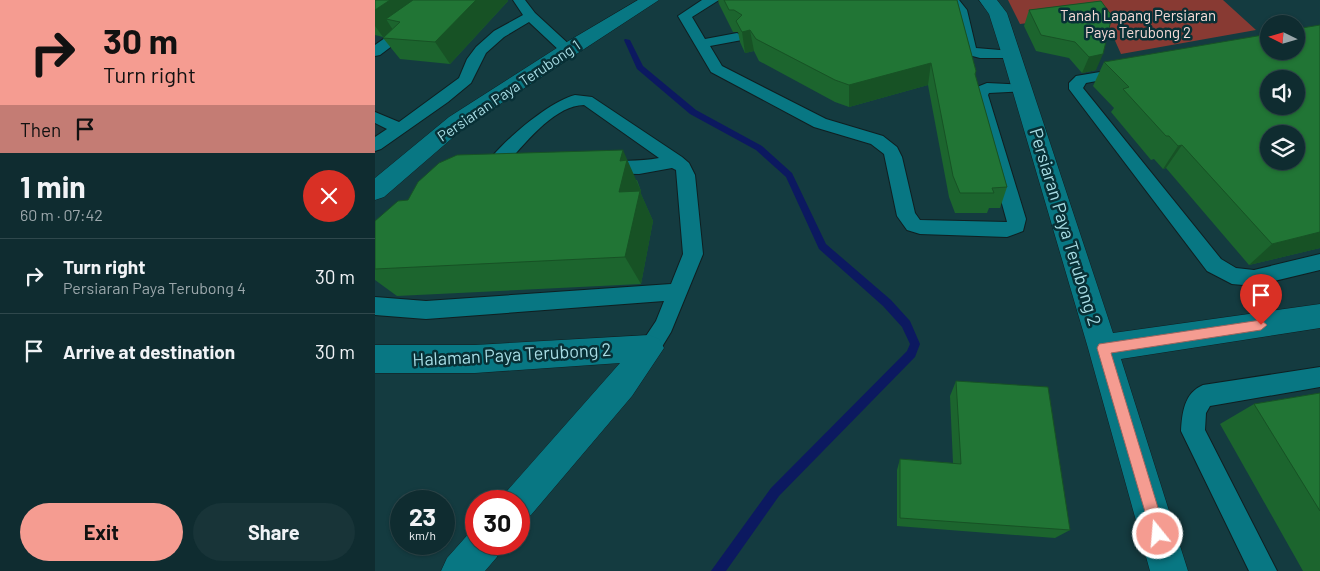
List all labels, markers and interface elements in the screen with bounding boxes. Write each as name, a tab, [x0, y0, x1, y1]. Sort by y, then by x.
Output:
park label: Tanah Lapang Persiaran Paya Terubong 2	[1060, 6, 1216, 41]
north arrow	[1260, 15, 1305, 60]
map controls	[1260, 15, 1305, 170]
text: 30 m	[103, 19, 178, 61]
icon: right	[20, 20, 85, 85]
street label: Persiaran Paya Terubong 1	[434, 36, 583, 145]
text: Turn right	[103, 61, 196, 87]
button: sound	[1260, 70, 1305, 115]
icon: arrive	[71, 115, 99, 143]
text: Then	[20, 118, 61, 141]
street label: Persiaran Paya Terubong 2	[1025, 125, 1106, 328]
button: layers	[1260, 125, 1305, 170]
text: 1 min	[20, 168, 86, 204]
button: close	[303, 170, 355, 222]
text: 60 m · 07:42	[20, 205, 103, 224]
text: Turn right	[63, 255, 145, 278]
icon: right	[20, 262, 48, 290]
text: 30 m	[315, 265, 355, 288]
pin	[1240, 274, 1282, 325]
text: Persiaran Paya Terubong 4	[63, 278, 246, 297]
icon: arrive	[1247, 281, 1275, 309]
icon: arrive	[20, 337, 48, 365]
street label: Halaman Paya Terubong 2	[412, 338, 612, 370]
text: Arrive at destination	[63, 340, 235, 363]
text: 30 m	[315, 340, 355, 363]
speed limit sign: 30	[465, 490, 530, 555]
text: 23	[409, 501, 436, 531]
button: Exit	[20, 503, 183, 561]
button: Share	[193, 503, 355, 561]
position arrow	[1131, 507, 1183, 559]
text: km/h	[409, 528, 436, 542]

